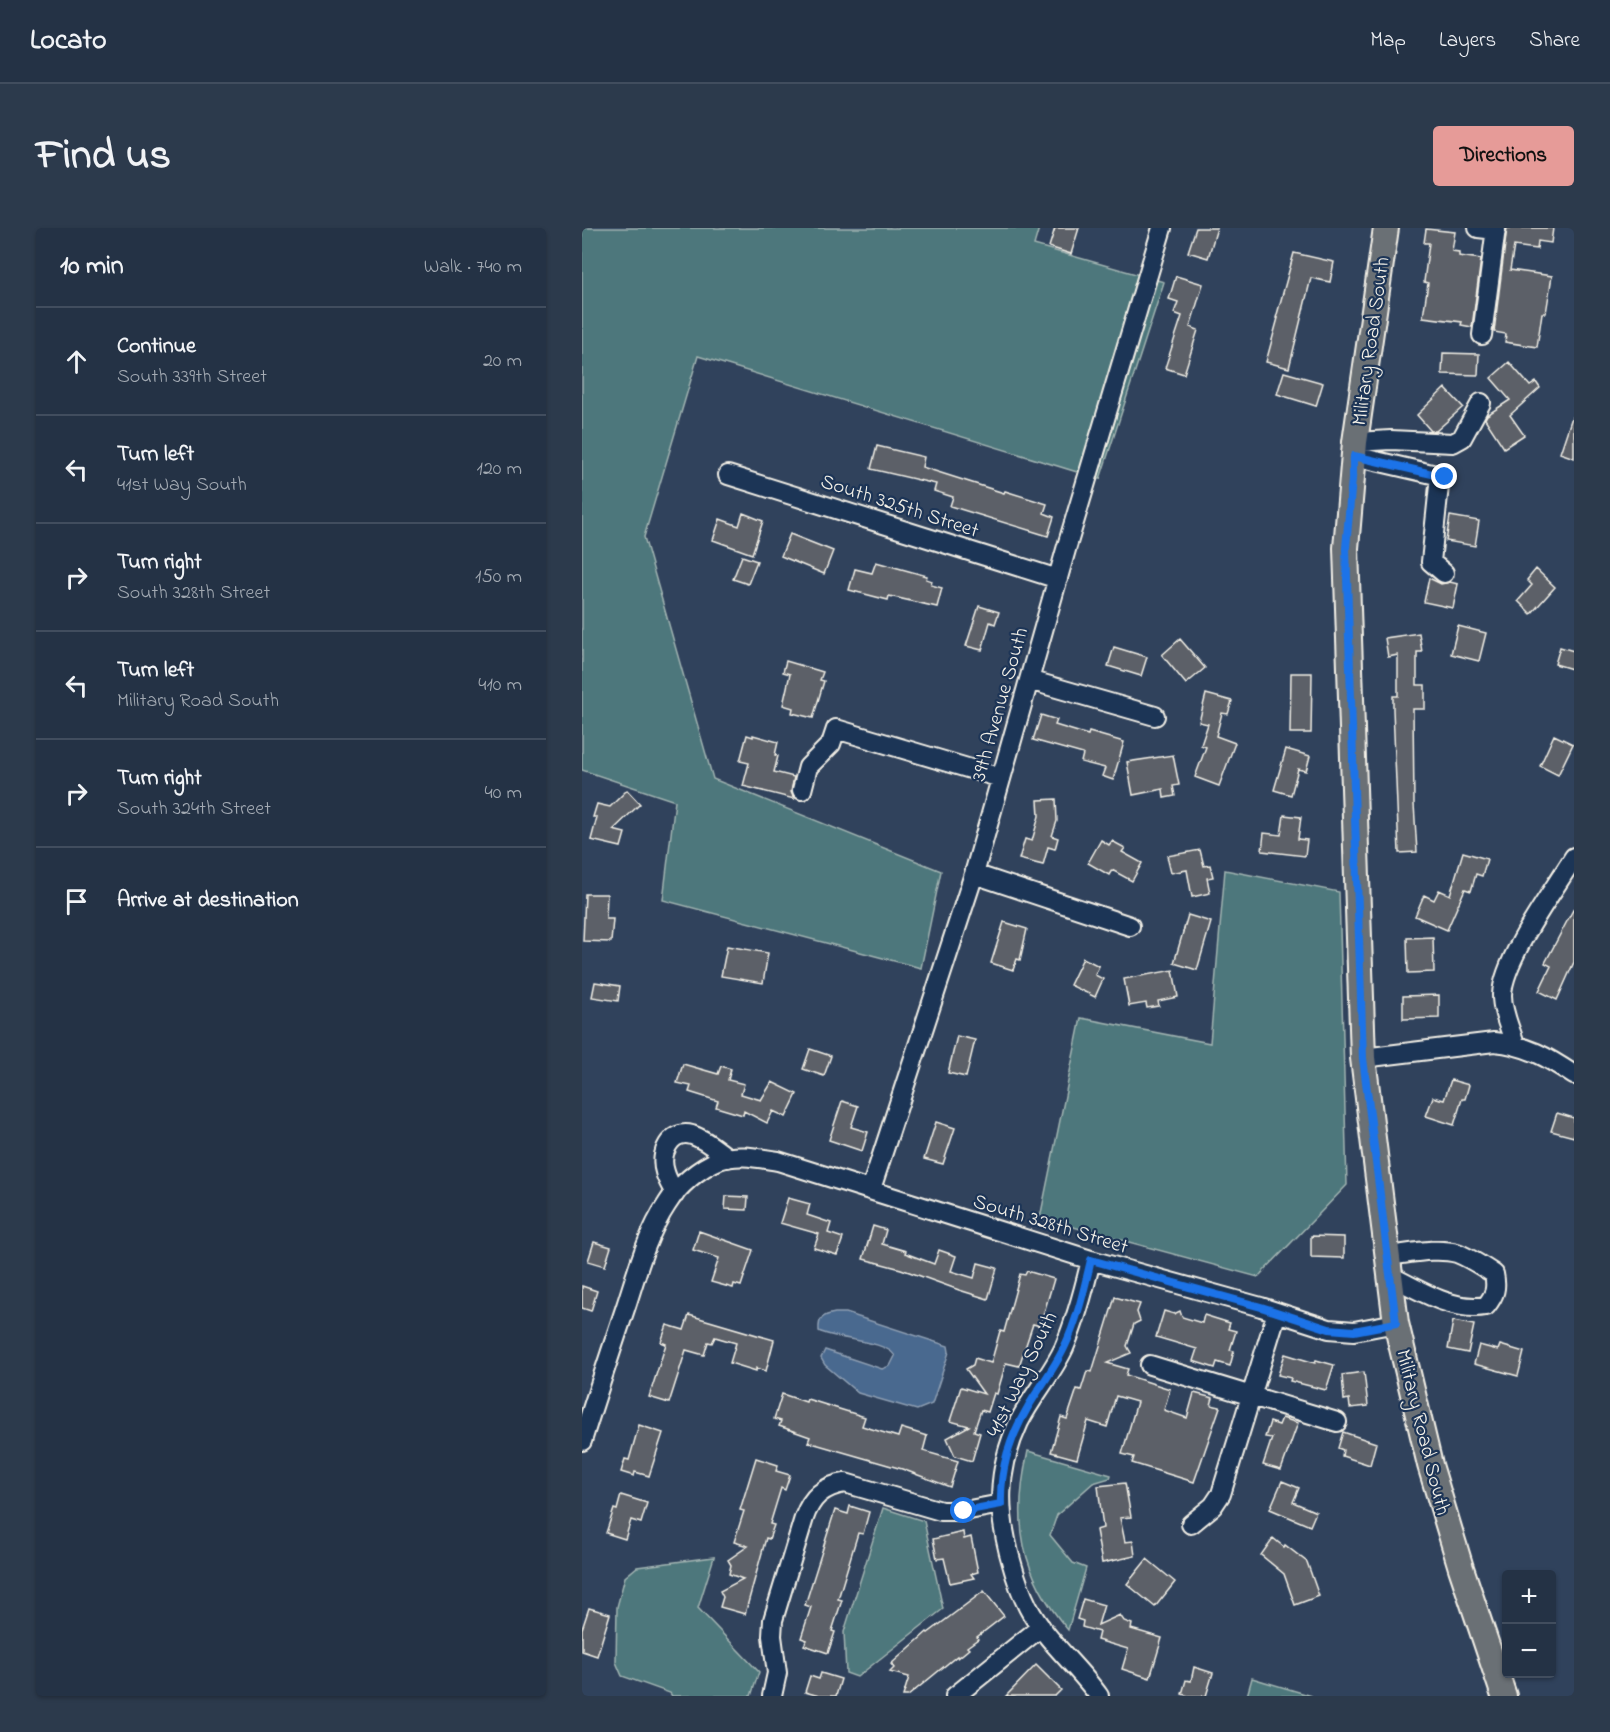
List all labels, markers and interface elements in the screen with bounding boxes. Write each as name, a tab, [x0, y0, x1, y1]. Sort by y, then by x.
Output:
text: Locato	[30, 21, 106, 62]
text: Map	[1370, 26, 1406, 56]
text: Layers	[1439, 26, 1496, 56]
text: Share	[1529, 26, 1580, 56]
text: Find us	[36, 126, 171, 187]
button: Directions	[1433, 126, 1574, 186]
text: 10 min	[60, 248, 124, 286]
text: Walk · 740 m	[424, 253, 522, 282]
street label: Military Road South	[1345, 255, 1401, 428]
text: Continue	[117, 331, 196, 363]
icon: ahead	[60, 345, 93, 378]
text: 20 m	[483, 347, 522, 376]
text: South 339th Street	[117, 363, 267, 392]
text: Turn left	[117, 439, 194, 471]
icon: left	[60, 453, 93, 486]
text: 120 m	[477, 455, 522, 484]
route end	[1431, 463, 1457, 489]
street label: South 325th Street	[816, 467, 982, 547]
text: 41st Way South	[117, 471, 247, 500]
text: Turn right	[117, 547, 202, 579]
icon: right	[60, 561, 93, 594]
text: 150 m	[475, 563, 522, 592]
text: South 328th Street	[117, 579, 270, 608]
street label: 39th Avenue South	[965, 624, 1037, 785]
text: Turn left	[117, 655, 194, 687]
icon: left	[60, 669, 93, 702]
text: 410 m	[478, 671, 522, 700]
text: Military Road South	[117, 687, 279, 716]
text: Turn right	[117, 763, 202, 795]
icon: right	[60, 777, 93, 810]
text: 40 m	[485, 779, 522, 808]
text: South 324th Street	[117, 795, 271, 824]
icon: arrive	[60, 885, 93, 918]
text: Arrive at destination	[117, 885, 299, 917]
street label: South 328th Street	[969, 1187, 1132, 1263]
street label: 41st Way South	[979, 1307, 1068, 1444]
street label: Military Road South	[1385, 1346, 1457, 1519]
route start	[950, 1497, 976, 1523]
map controls	[1502, 1570, 1556, 1678]
button: +	[1502, 1570, 1556, 1624]
button: −	[1502, 1624, 1556, 1678]

